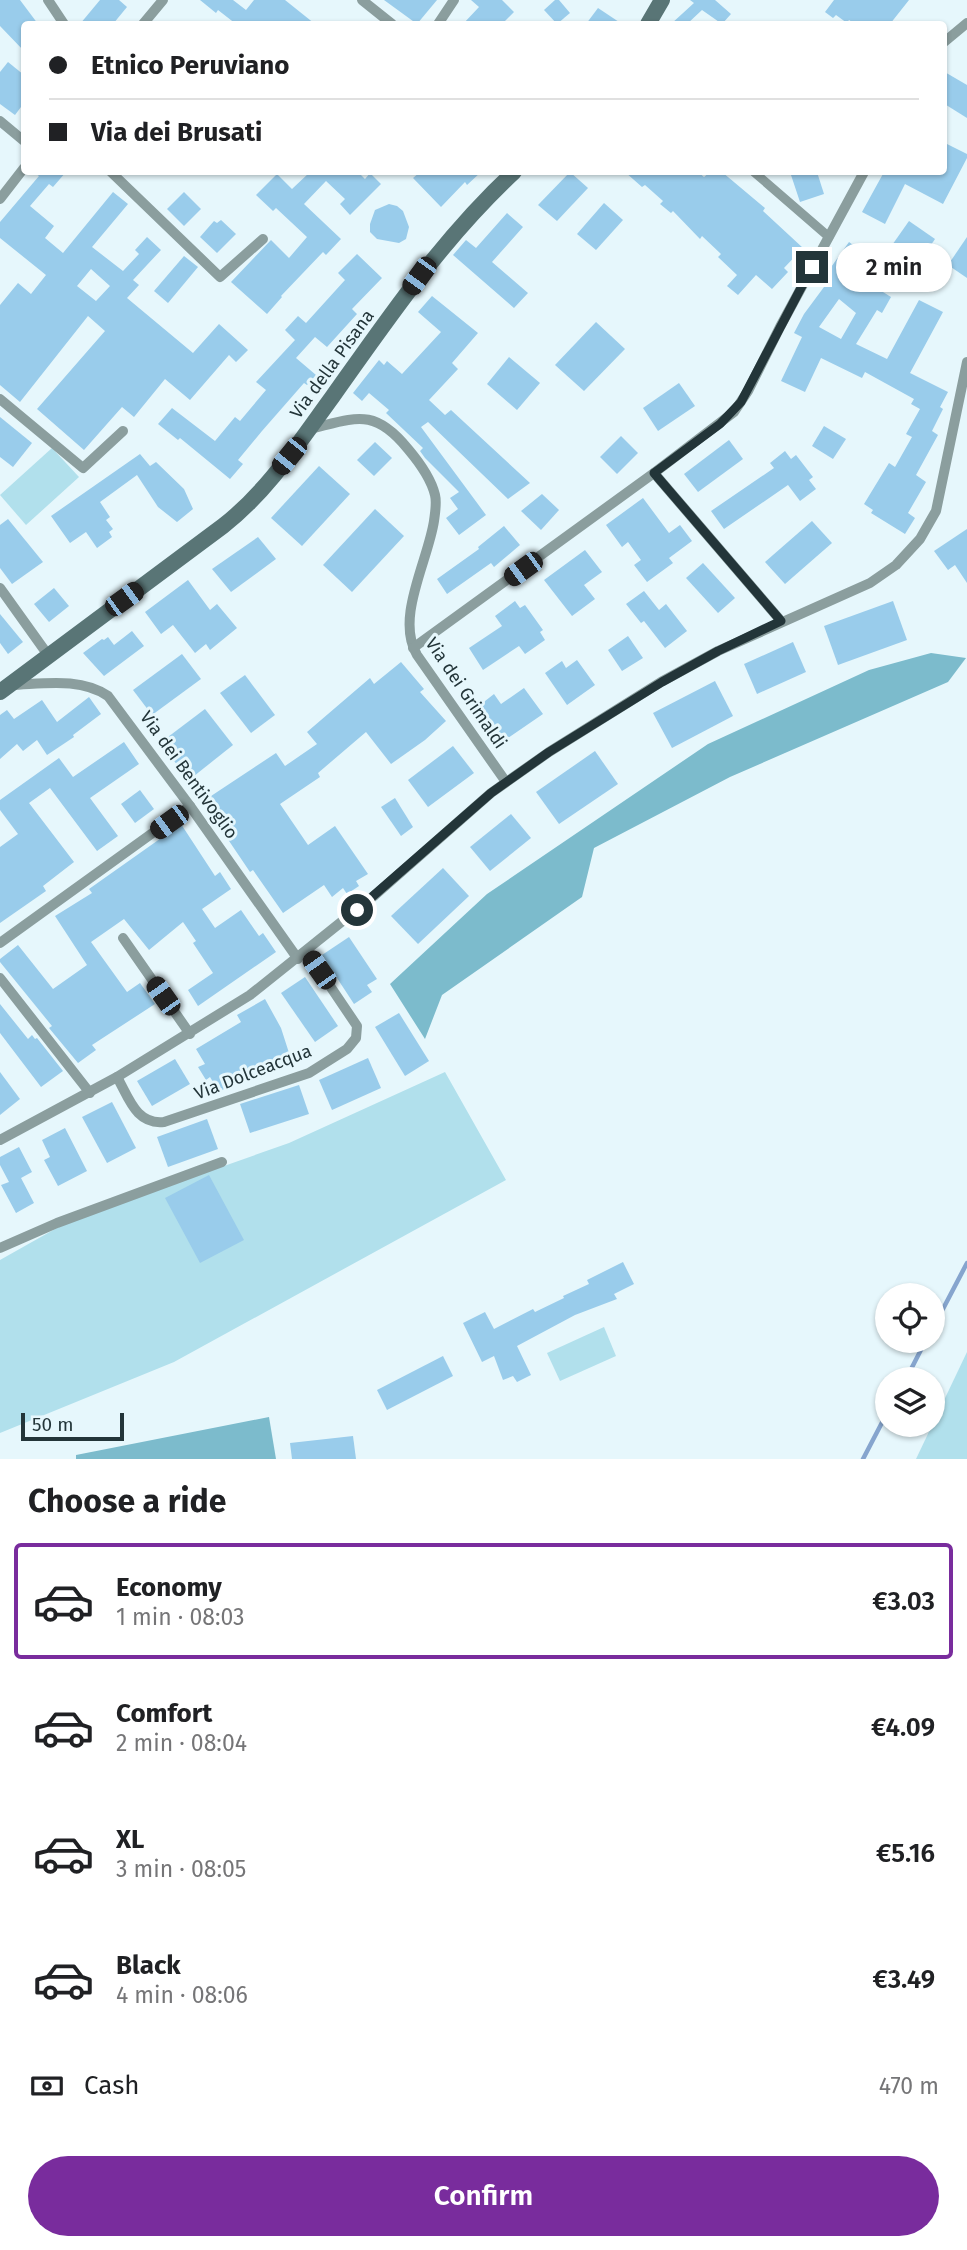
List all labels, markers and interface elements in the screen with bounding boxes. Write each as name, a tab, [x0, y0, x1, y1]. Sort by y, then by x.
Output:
text: Etnico Peruviano	[91, 50, 289, 81]
text: Via dei Brusati	[91, 117, 262, 148]
callout: 2 min	[836, 243, 952, 292]
route end	[796, 251, 828, 283]
car	[399, 253, 440, 299]
text: 2 min	[866, 253, 922, 281]
street label: Via della Pisana	[285, 305, 379, 423]
car	[268, 433, 311, 479]
car	[500, 548, 547, 590]
car	[101, 578, 148, 620]
street label: Via dei Grimaldi	[421, 633, 511, 753]
street label: Via dei Bentivoglio	[135, 707, 243, 843]
car	[146, 801, 193, 843]
route start	[341, 894, 373, 926]
car	[299, 947, 340, 993]
car	[143, 973, 184, 1019]
street label: Via Dolceacqua	[191, 1040, 315, 1104]
map controls	[875, 1283, 945, 1437]
button: locate	[875, 1283, 945, 1353]
button: layers	[875, 1367, 945, 1437]
scale bar	[21, 1410, 124, 1442]
text: 50 m	[32, 1413, 73, 1436]
text: Choose a ride	[28, 1482, 226, 1520]
icon: car	[32, 1570, 95, 1633]
text: Economy	[116, 1572, 222, 1603]
text: €3.03	[872, 1586, 935, 1617]
text: 1 min · 08:03	[116, 1603, 245, 1631]
icon: car	[32, 1696, 95, 1759]
text: Comfort	[116, 1698, 212, 1729]
text: €4.09	[871, 1712, 935, 1743]
text: 2 min · 08:04	[116, 1729, 247, 1757]
icon: car	[32, 1822, 95, 1885]
text: XL	[116, 1824, 144, 1855]
text: €5.16	[876, 1838, 935, 1869]
text: 3 min · 08:05	[116, 1855, 246, 1883]
icon: car	[32, 1948, 95, 2011]
text: Black	[116, 1950, 181, 1981]
text: €3.49	[872, 1964, 935, 1995]
text: 4 min · 08:06	[116, 1981, 248, 2009]
icon: cash	[28, 2067, 66, 2105]
text: Cash	[84, 2070, 140, 2101]
text: 470 m	[879, 2072, 939, 2100]
button: Confirm	[28, 2156, 939, 2236]

